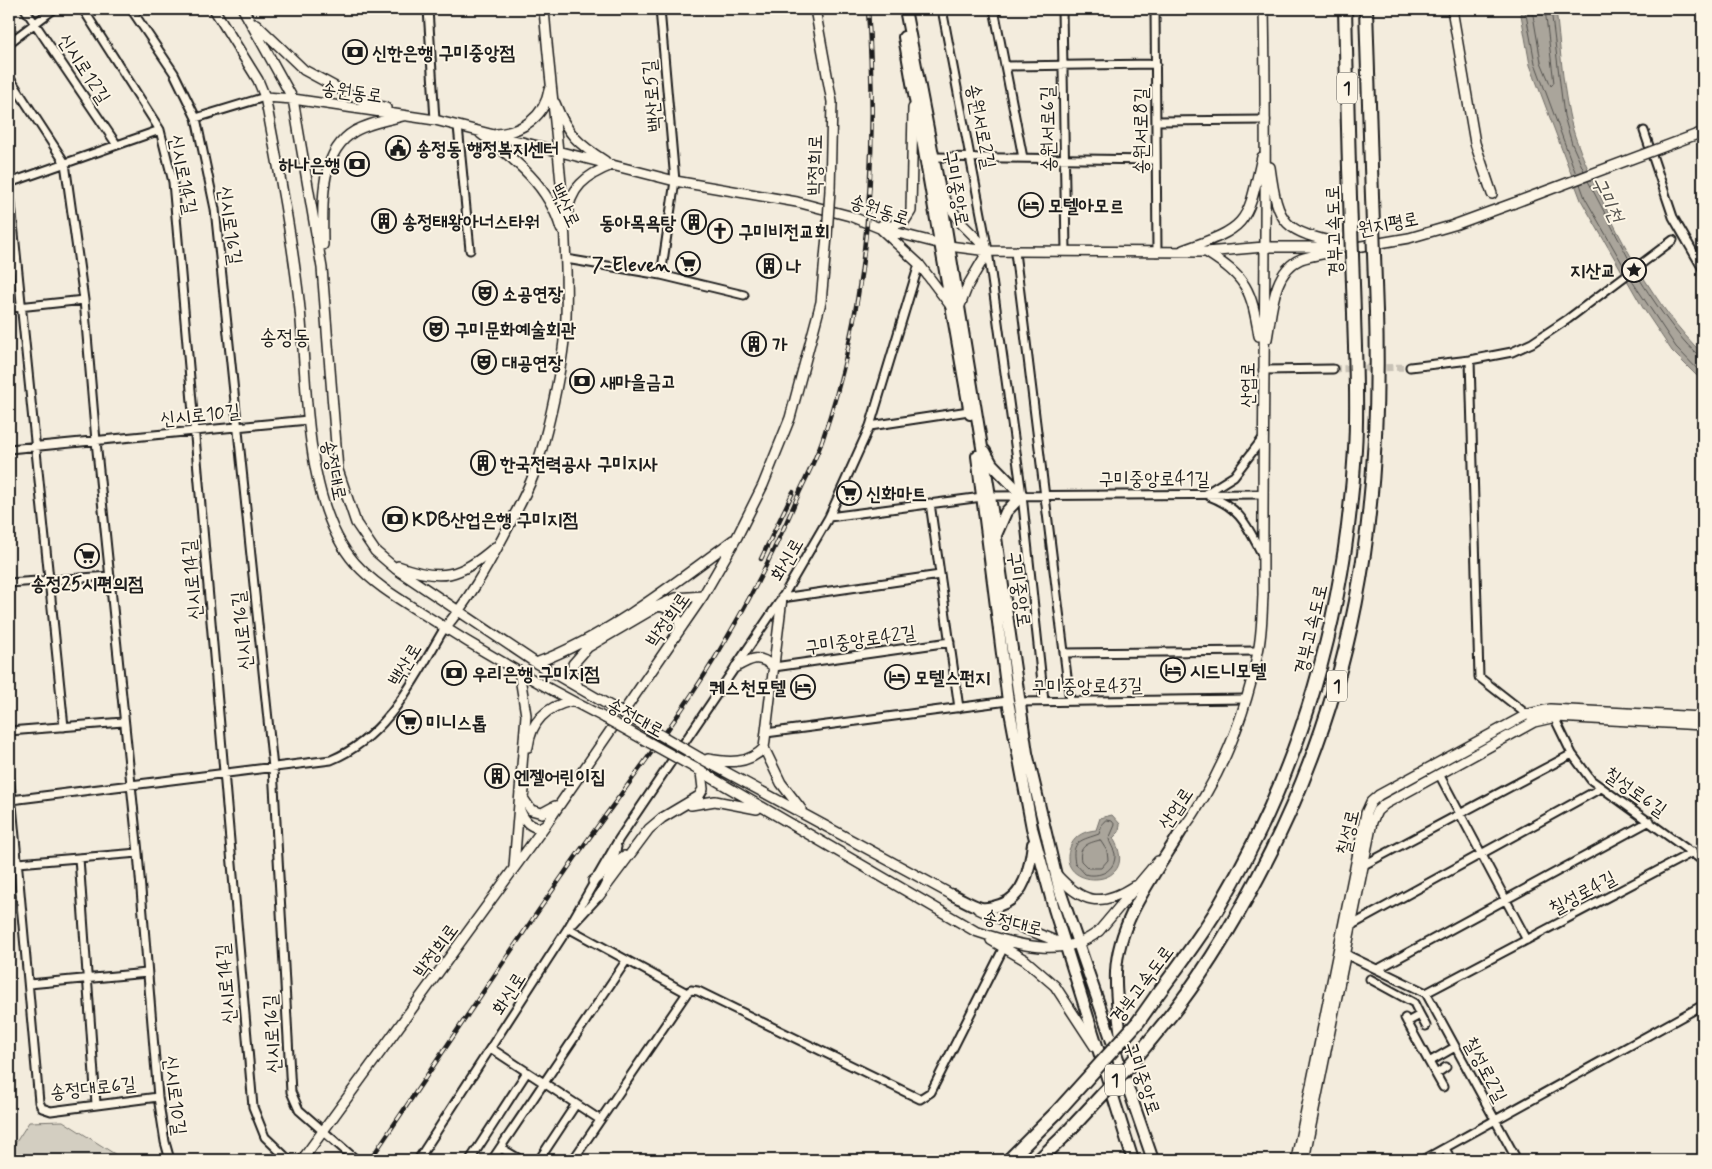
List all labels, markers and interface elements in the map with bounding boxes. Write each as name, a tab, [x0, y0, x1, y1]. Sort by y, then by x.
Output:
street label: 신시로12길	[52, 29, 116, 109]
bank icon: 신한은행 구미중앙점	[342, 39, 368, 65]
place label: 신한은행 구미중앙점	[372, 41, 515, 66]
street label: 백산로5길	[637, 59, 668, 133]
road number: 1	[1337, 73, 1357, 104]
street label: 송원동로	[320, 76, 384, 109]
street label: 송원서로2길	[960, 82, 1001, 171]
street label: 송원서로6길	[1035, 86, 1062, 172]
street label: 송원서로8길	[1129, 87, 1154, 175]
street label: 신시로14길	[163, 132, 202, 216]
street label: 박정희로	[802, 134, 829, 196]
public building icon: 송정동 행정복지센터	[385, 135, 411, 161]
place label: 송정동 행정복지센터	[416, 137, 559, 162]
street label: 구미중앙로	[937, 148, 974, 228]
bank icon: 하나은행	[344, 151, 370, 177]
place label: 하나은행	[279, 153, 340, 178]
water label: 구미천	[1584, 172, 1630, 229]
street label: 백산로	[544, 180, 586, 232]
street label: 신시로16길	[212, 184, 247, 266]
street label: 경부고속도로	[1320, 185, 1349, 277]
street label: 송원동로	[847, 189, 912, 232]
hotel icon: 모텔아모르	[1018, 192, 1044, 218]
place label: 모텔아모르	[1048, 194, 1124, 219]
street label: 원지평로	[1356, 206, 1421, 243]
building icon: 송정태왕아너스타워	[371, 208, 397, 234]
building icon: 동아목욕탕	[681, 209, 707, 235]
place label: 송정태왕아너스타워	[402, 210, 540, 235]
place label: 동아목욕탕	[600, 211, 677, 236]
church icon: 구미비전교회	[707, 218, 733, 244]
place label: 구미비전교회	[738, 220, 830, 245]
supermarket icon: 7-Eleven	[675, 251, 701, 277]
place label: 7-Eleven	[592, 253, 670, 278]
building icon: 나	[756, 253, 782, 279]
place label: 나	[786, 255, 802, 280]
place icon: 지산교	[1621, 257, 1647, 283]
place label: 지산교	[1570, 259, 1616, 284]
theatre icon: 소공연장	[472, 280, 498, 306]
place label: 소공연장	[502, 282, 564, 307]
theatre icon: 구미문화예술회관	[423, 316, 449, 342]
place label: 구미문화예술회관	[454, 318, 577, 343]
district label: 송정동	[260, 324, 310, 352]
building icon: 가	[741, 331, 767, 357]
place label: 가	[772, 333, 788, 358]
theatre icon: 대공연장	[471, 349, 497, 375]
place label: 대공연장	[502, 351, 564, 376]
street label: 산업로	[1236, 362, 1261, 408]
bank icon: 새마을금고	[569, 368, 595, 394]
place label: 새마을금고	[599, 370, 676, 395]
street label: 신시로10길	[159, 399, 241, 432]
street label: 송정대로	[315, 438, 352, 503]
building icon: 한국전력공사 구미지사	[470, 450, 496, 476]
place label: 한국전력공사 구미지사	[499, 452, 658, 477]
street label: 구미중앙로41길	[1098, 467, 1210, 492]
supermarket icon: 신화마트	[836, 480, 862, 506]
place label: 신화마트	[866, 482, 927, 507]
bank icon: KDB산업은행 구미지점	[382, 506, 408, 532]
place label: KDB산업은행 구미지점	[412, 508, 578, 533]
street label: 화신로	[765, 534, 810, 586]
street label: 신시로14길	[177, 539, 208, 621]
supermarket icon: 송정25시편의점	[74, 543, 100, 569]
street label: 구미중앙로	[1001, 550, 1036, 629]
place label: 송정25시편의점	[31, 572, 144, 597]
street label: 경부고속도로	[1289, 582, 1334, 677]
street label: 박정희로	[640, 588, 696, 652]
street label: 신시로16길	[226, 590, 259, 672]
street label: 구미중앙로42길	[803, 620, 917, 661]
street label: 백산로	[383, 639, 428, 691]
hotel icon: 시드니모텔	[1160, 657, 1186, 683]
place label: 시드니모텔	[1190, 659, 1267, 684]
bank icon: 우리은행 구미지점	[441, 660, 467, 686]
place label: 우리은행 구미지점	[472, 662, 600, 687]
hotel icon: 모텔스펀지	[884, 664, 910, 690]
place label: 모텔스펀지	[914, 666, 990, 691]
road number: 1	[1327, 670, 1347, 701]
street label: 구미중앙로43길	[1031, 673, 1143, 700]
hotel icon: 퀘스천모텔	[790, 674, 816, 700]
place label: 퀘스천모텔	[710, 676, 787, 701]
street label: 송정대로	[602, 693, 668, 744]
supermarket icon: 미니스톱	[396, 709, 422, 735]
place label: 미니스톱	[426, 711, 487, 736]
street label: 칠성로6길	[1599, 762, 1671, 823]
building icon: 엔젤어린이집	[484, 763, 510, 789]
place label: 엔젤어린이집	[514, 765, 606, 790]
street label: 산업로	[1153, 783, 1199, 835]
street label: 칠성로	[1331, 807, 1366, 857]
street label: 칠성로4길	[1545, 865, 1620, 921]
street label: 송정대로	[980, 904, 1045, 943]
street label: 박정희로	[408, 919, 464, 983]
street label: 경부고속도로	[1105, 941, 1180, 1029]
street label: 신시로14길	[211, 943, 242, 1025]
street label: 화신로	[487, 968, 532, 1020]
street label: 신시로16길	[258, 994, 287, 1074]
street label: 칠성로2길	[1457, 1033, 1512, 1107]
street label: 구미중앙로	[1117, 1038, 1166, 1119]
street label: 신시로10길	[157, 1054, 192, 1137]
road number: 1	[1105, 1064, 1125, 1096]
street label: 송정대로6길	[49, 1072, 137, 1105]

